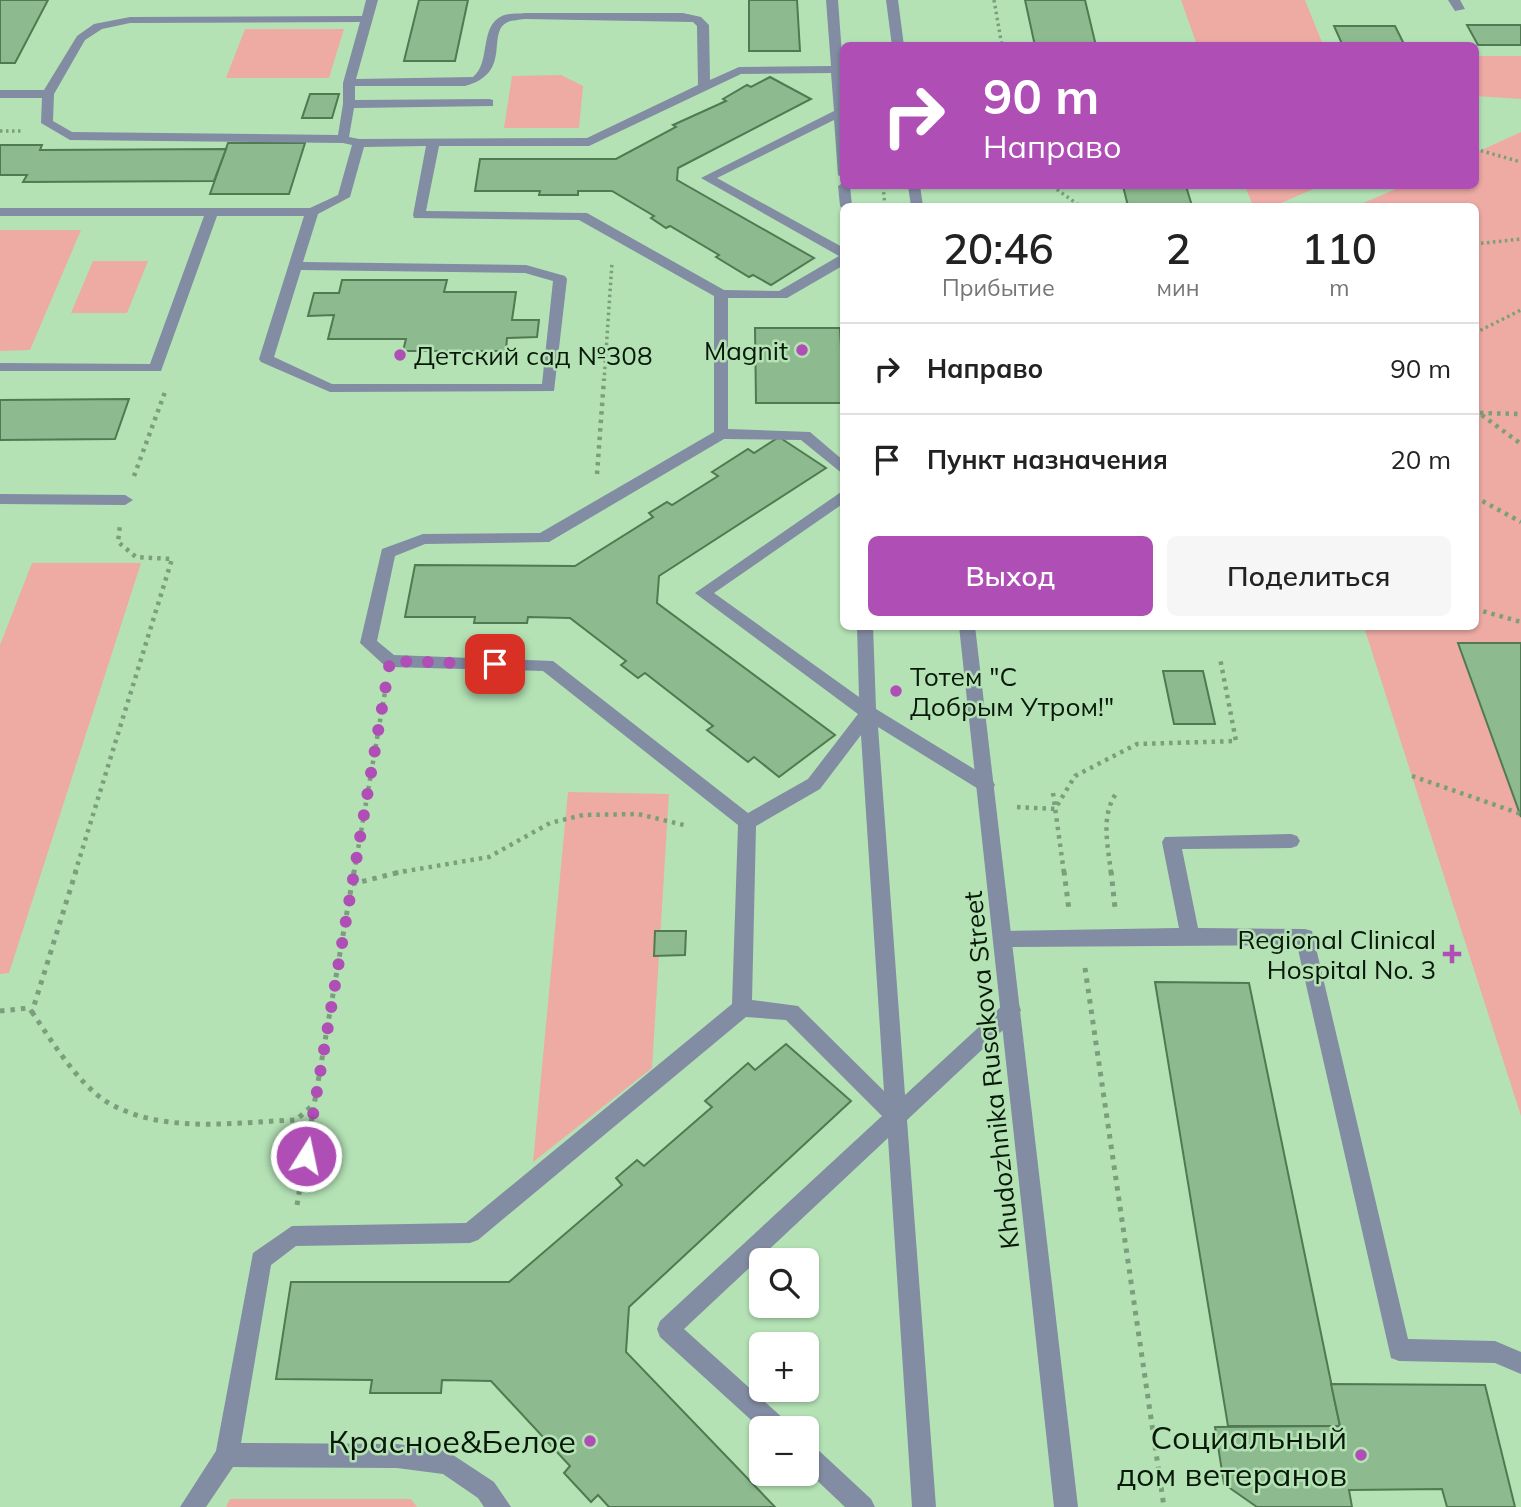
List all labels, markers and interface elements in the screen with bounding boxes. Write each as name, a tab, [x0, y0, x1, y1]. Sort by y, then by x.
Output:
text: 90 m	[983, 65, 1099, 126]
icon: right	[868, 70, 959, 161]
text: Направо	[983, 126, 1122, 166]
text: 20:46	[943, 222, 1054, 275]
text: 2	[1165, 222, 1191, 275]
text: 110	[1301, 222, 1377, 275]
text: Прибытие	[942, 273, 1055, 302]
text: мин	[1157, 273, 1200, 302]
text: m	[1329, 273, 1349, 302]
place label: Magnit	[704, 334, 788, 367]
place label: Детский сад №308	[414, 339, 653, 372]
marker: Magnit	[794, 342, 810, 358]
marker: Детский сад №308	[392, 347, 408, 363]
icon: right	[868, 350, 906, 388]
text: Направо	[927, 352, 1043, 385]
text: 90 m	[1390, 352, 1451, 385]
icon: arrive	[868, 441, 906, 479]
text: Пункт назначения	[927, 443, 1168, 476]
text: 20 m	[1390, 443, 1451, 476]
button: Выход	[868, 536, 1153, 616]
button: Поделиться	[1167, 536, 1451, 616]
pin	[465, 634, 525, 694]
icon: arrive	[476, 645, 514, 683]
place label: Тотем "С Добрым Утром!"	[910, 660, 1114, 723]
marker: Тотем "С Добрым Утром!"	[888, 683, 904, 699]
street label: Khudozhnika Rusakova Street	[956, 889, 1026, 1251]
place label: Regional Clinical Hospital No. 3	[1238, 923, 1436, 986]
marker: Regional Clinical Hospital No. 3	[1442, 944, 1462, 964]
position arrow	[269, 1119, 343, 1193]
map controls	[749, 1248, 819, 1486]
button: search	[749, 1248, 819, 1318]
button: +	[749, 1332, 819, 1402]
button: −	[749, 1416, 819, 1486]
place label: Социальный дом ветеранов	[1117, 1417, 1347, 1494]
place label: Красное&Белое	[328, 1421, 576, 1461]
marker: Красное&Белое	[582, 1433, 598, 1449]
marker: Социальный дом ветеранов	[1353, 1447, 1369, 1463]

